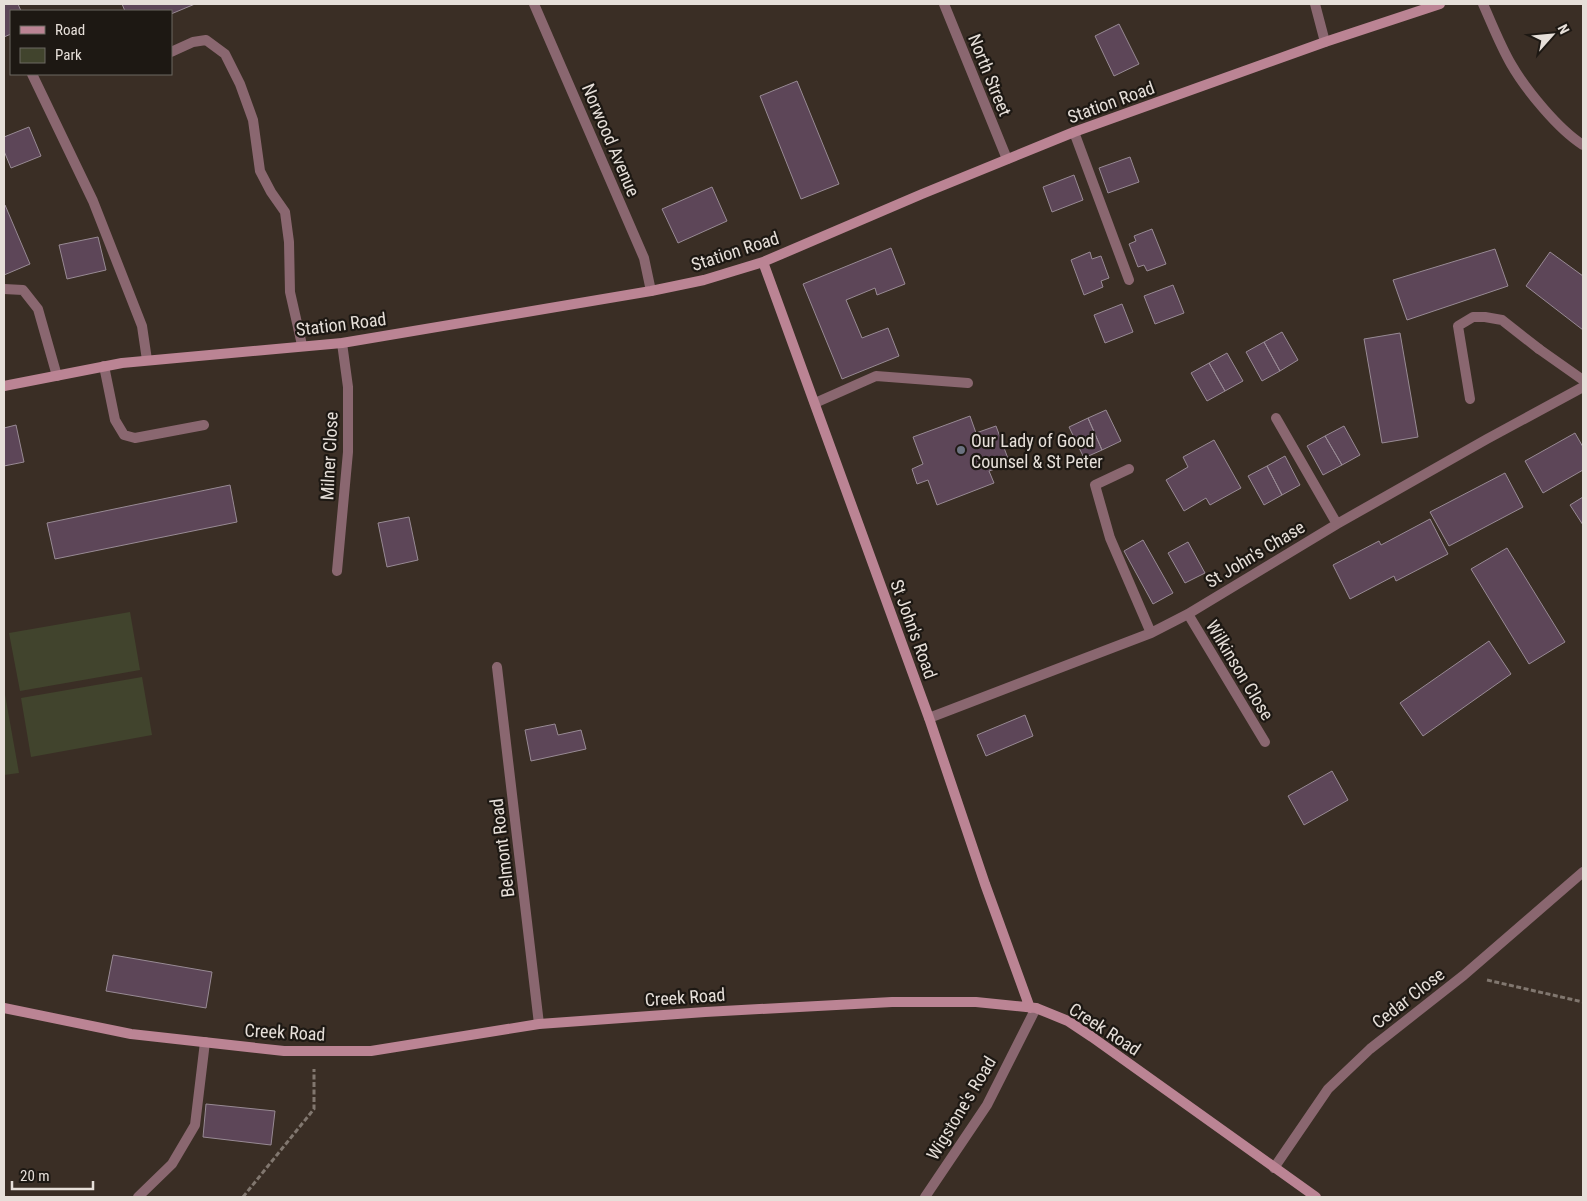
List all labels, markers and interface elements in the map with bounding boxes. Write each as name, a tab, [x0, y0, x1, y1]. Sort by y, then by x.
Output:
legend	[10, 10, 172, 75]
north arrow	[1527, 10, 1577, 60]
text: Road	[55, 21, 85, 39]
text: N	[1555, 22, 1573, 37]
street label: North Street	[964, 31, 1016, 119]
text: Park	[55, 46, 82, 64]
street label: Station Road	[1065, 77, 1157, 127]
street label: Norwood Avenue	[578, 80, 644, 200]
street label: Station Road	[689, 227, 781, 275]
street label: Station Road	[295, 308, 387, 340]
street label: Milner Close	[316, 411, 342, 501]
place label: Our Lady of Good Counsel & St Peter	[971, 430, 1103, 472]
marker: Our Lady of Good Counsel & St Peter	[955, 444, 967, 456]
street label: St John's Chase	[1202, 516, 1308, 592]
street label: St John's Road	[886, 577, 942, 681]
street label: Wilkinson Close	[1202, 616, 1278, 724]
street label: Belmont Road	[486, 797, 518, 899]
street label: Cedar Close	[1368, 963, 1448, 1033]
street label: Creek Road	[644, 984, 726, 1010]
street label: Creek Road	[1065, 998, 1145, 1060]
street label: Creek Road	[244, 1019, 326, 1045]
street label: Wigstone's Road	[922, 1052, 1000, 1164]
scale bar	[12, 1158, 94, 1190]
text: 20 m	[20, 1167, 50, 1185]

